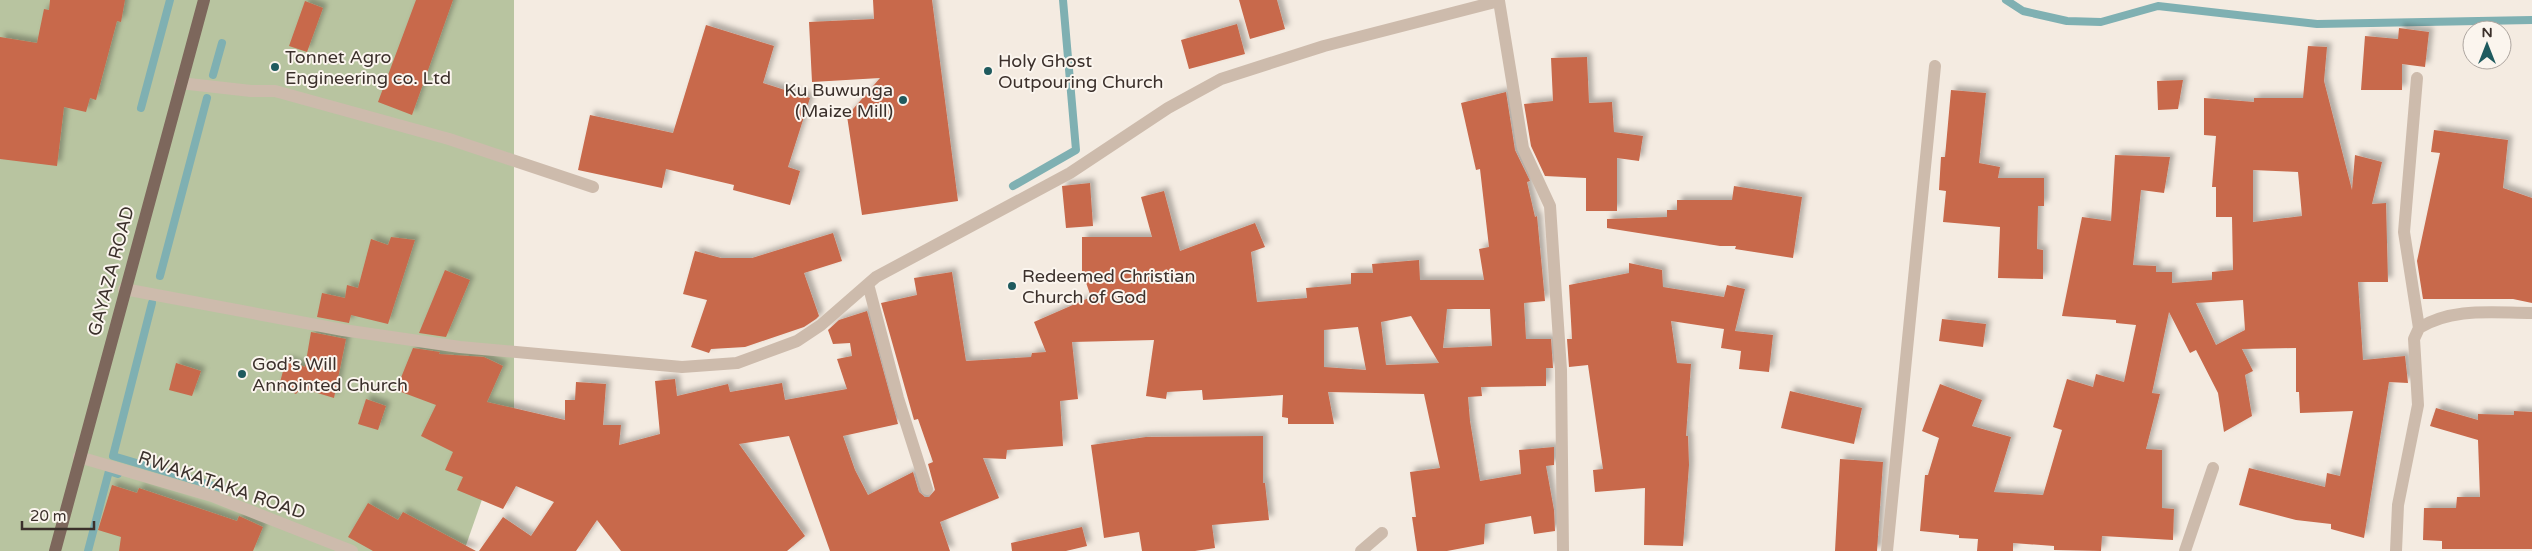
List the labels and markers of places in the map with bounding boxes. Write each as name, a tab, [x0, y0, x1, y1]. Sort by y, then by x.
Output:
place label: Tonnet Agro Engineering co. Ltd	[285, 46, 451, 89]
place label: Holy Ghost Outpouring Church	[998, 50, 1164, 93]
marker: Tonnet Agro Engineering co. Ltd	[269, 61, 281, 73]
marker: Holy Ghost Outpouring Church	[982, 65, 994, 77]
place label: Ku Buwunga (Maize Mill)	[784, 79, 893, 122]
marker: Ku Buwunga (Maize Mill)	[897, 94, 909, 106]
place label: Redeemed Christian Church of God	[1022, 265, 1195, 308]
marker: Redeemed Christian Church of God	[1006, 280, 1018, 292]
place label: God’s Will Annointed Church	[252, 353, 408, 396]
marker: God’s Will Annointed Church	[236, 368, 248, 380]

